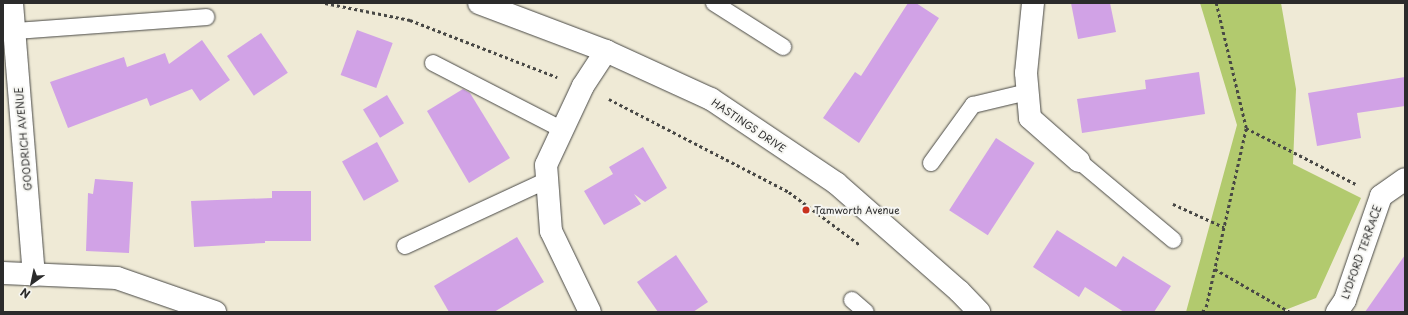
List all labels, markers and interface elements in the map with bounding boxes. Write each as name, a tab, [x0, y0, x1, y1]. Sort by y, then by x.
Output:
street label: GOODRICH AVENUE	[13, 87, 33, 191]
street label: HASTINGS DRIVE	[709, 95, 789, 155]
place label: Tamworth Avenue	[814, 204, 900, 216]
street label: LYDFORD TERRACE	[1339, 204, 1383, 300]
marker: Tamworth Avenue	[801, 205, 811, 215]
north arrow	[12, 263, 52, 303]
text: N	[17, 284, 33, 303]

